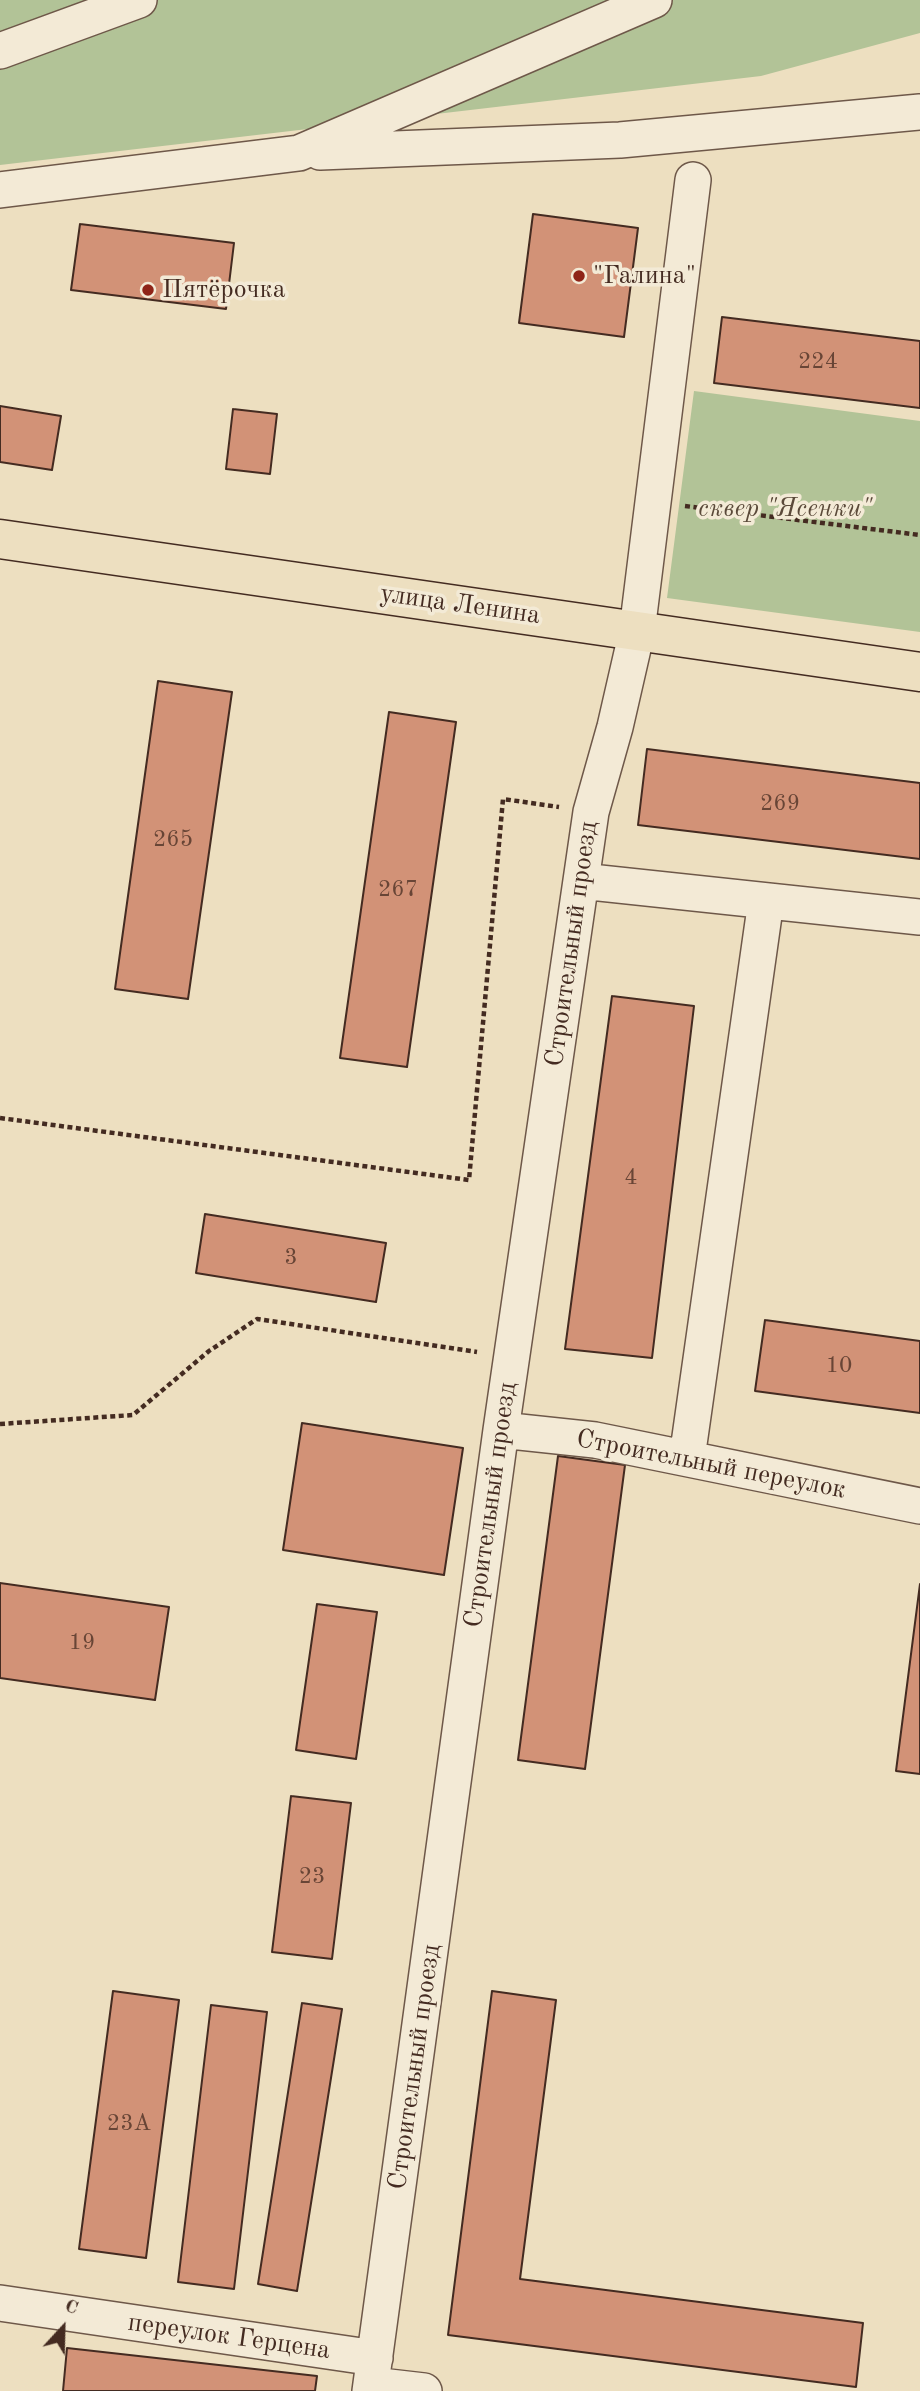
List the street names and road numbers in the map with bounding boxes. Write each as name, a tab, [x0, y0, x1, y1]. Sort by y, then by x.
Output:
street label: улица Ленина	[378, 578, 542, 632]
street label: Строительный проезд	[539, 819, 605, 1069]
street label: Строительный проезд	[458, 1380, 524, 1630]
street label: Строительный переулок	[574, 1424, 848, 1506]
street label: Строительный проезд	[382, 1942, 448, 2192]
street label: переулок Герцена	[126, 2307, 332, 2367]

